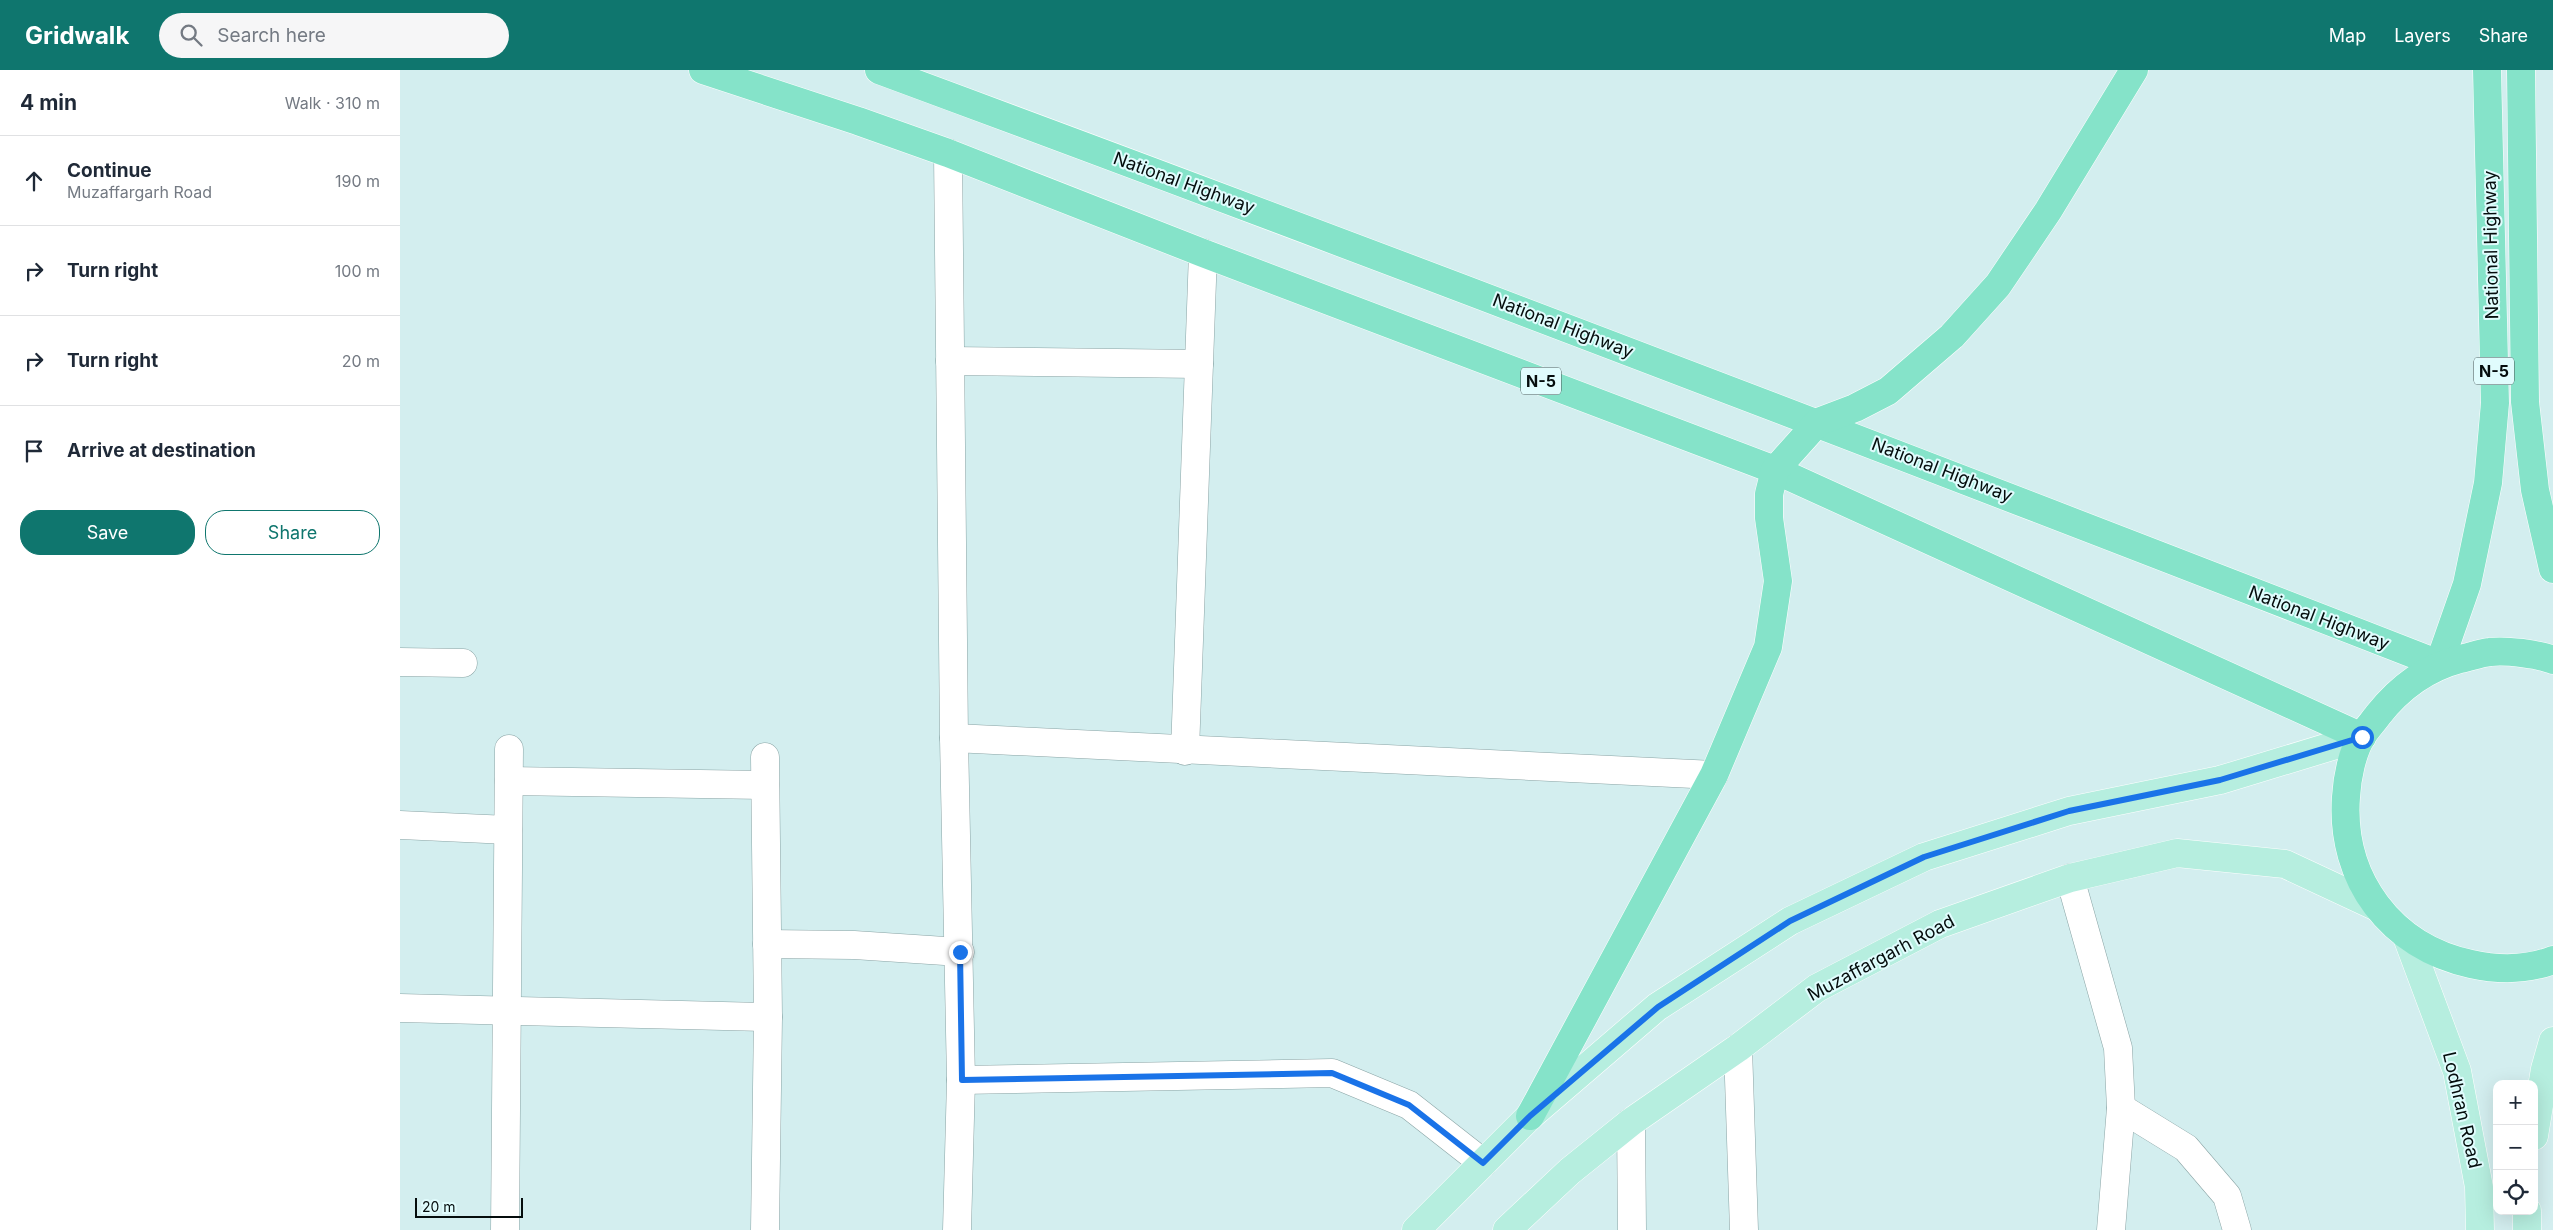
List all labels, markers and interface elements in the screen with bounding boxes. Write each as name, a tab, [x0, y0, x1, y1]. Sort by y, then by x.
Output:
search box	[159, 13, 509, 58]
text: Gridwalk	[25, 21, 129, 50]
icon: search	[177, 21, 205, 49]
text: Search here	[217, 24, 326, 47]
text: Map	[2329, 25, 2366, 46]
text: Layers	[2394, 25, 2451, 46]
text: Share	[2479, 25, 2528, 46]
text: 4 min	[20, 90, 77, 115]
text: Walk · 310 m	[285, 93, 380, 113]
street label: National Highway	[1111, 147, 1258, 218]
text: Continue	[67, 159, 152, 182]
icon: ahead	[20, 167, 48, 195]
street label: National Highway	[2479, 170, 2502, 320]
text: 190 m	[335, 171, 380, 191]
text: Muzaffargarh Road	[67, 182, 212, 202]
icon: right	[20, 257, 48, 285]
text: Turn right	[67, 259, 158, 282]
text: 100 m	[335, 261, 380, 281]
street label: National Highway	[1490, 289, 1636, 362]
icon: right	[20, 347, 48, 375]
text: Turn right	[67, 349, 158, 372]
text: 20 m	[342, 351, 380, 371]
road number: N-5	[2474, 358, 2514, 384]
road number: N-5	[1521, 368, 1561, 394]
street label: National Highway	[1869, 433, 2015, 506]
icon: arrive	[20, 437, 48, 465]
text: Arrive at destination	[67, 439, 256, 462]
button: Save	[20, 510, 195, 555]
button: Share	[205, 510, 380, 555]
street label: National Highway	[2246, 581, 2392, 654]
route start	[2351, 726, 2374, 749]
street label: Muzaffargarh Road	[1804, 910, 1958, 1005]
route end	[949, 941, 972, 964]
street label: Lodhran Road	[2439, 1050, 2486, 1170]
map controls	[2493, 1080, 2538, 1215]
button: +	[2493, 1080, 2538, 1125]
button: −	[2493, 1125, 2538, 1170]
button: locate	[2493, 1170, 2538, 1215]
scale bar	[415, 1195, 522, 1218]
text: 20 m	[422, 1198, 456, 1215]

